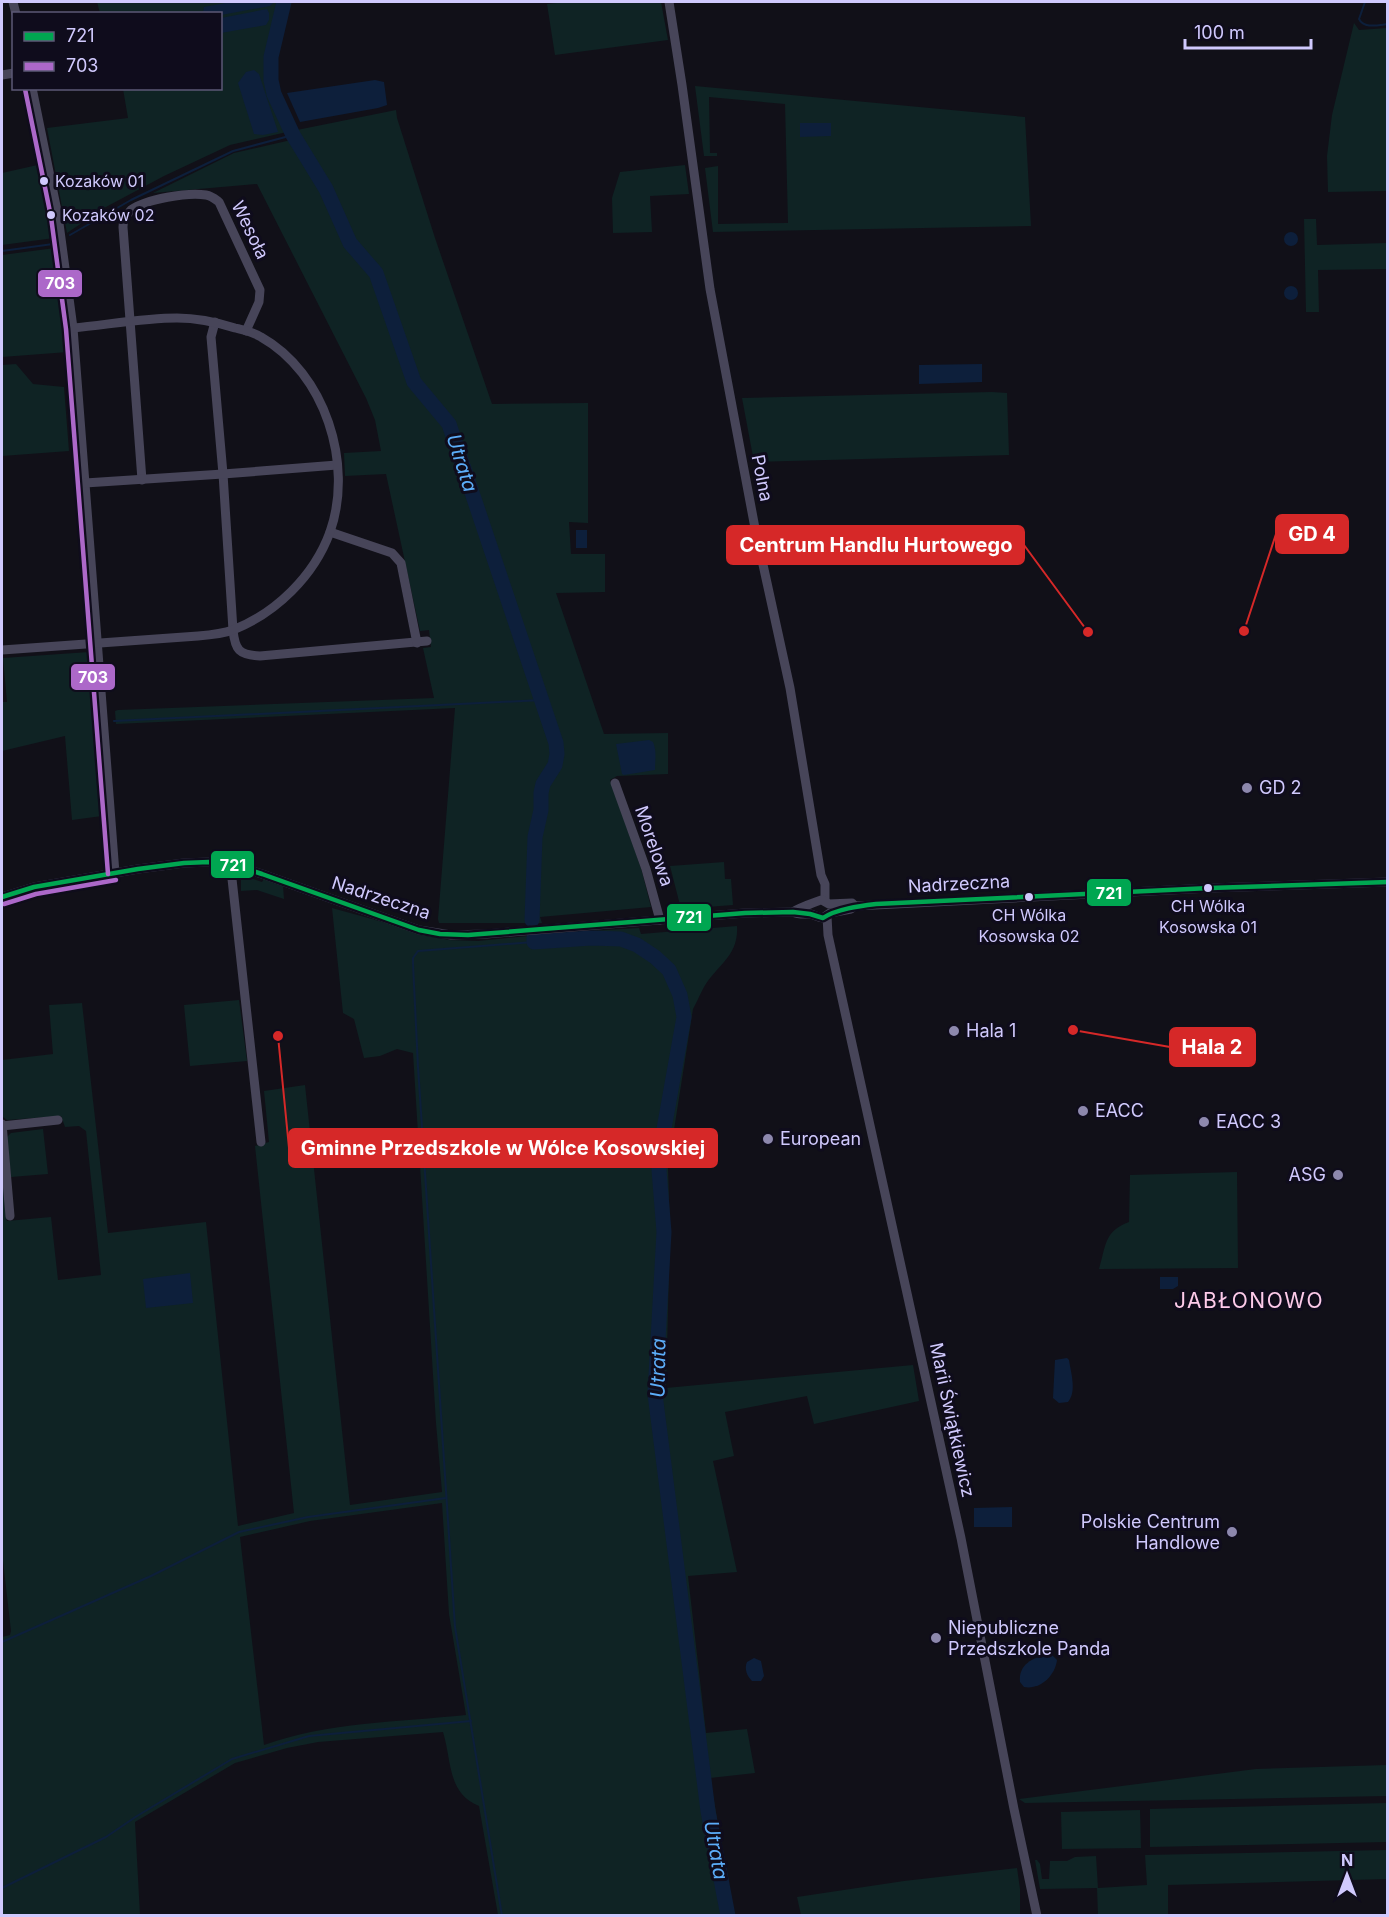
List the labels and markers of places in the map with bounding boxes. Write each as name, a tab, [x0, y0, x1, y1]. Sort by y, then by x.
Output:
place label: Kozaków 01	[55, 171, 144, 191]
marker: Kozaków 01	[38, 175, 50, 187]
place label: Kozaków 02	[62, 205, 154, 225]
marker: Kozaków 02	[45, 209, 57, 221]
callout: GD 4	[1276, 515, 1348, 553]
callout: Centrum Handlu Hurtowego	[727, 526, 1024, 564]
place label: GD 2	[1259, 777, 1301, 798]
marker: GD 2	[1240, 781, 1254, 795]
marker: CH Wólka Kosowska 01	[1202, 882, 1214, 894]
marker: CH Wólka Kosowska 02	[1023, 891, 1035, 903]
place label: CH Wólka Kosowska 01	[1159, 896, 1257, 937]
place label: CH Wólka Kosowska 02	[978, 905, 1080, 946]
place label: Hala 1	[966, 1020, 1016, 1041]
marker: Hala 1	[947, 1024, 961, 1038]
callout: Hala 2	[1170, 1028, 1255, 1066]
place label: EACC	[1095, 1100, 1144, 1121]
marker: EACC	[1076, 1104, 1090, 1118]
place label: EACC 3	[1216, 1111, 1281, 1132]
marker: EACC 3	[1197, 1115, 1211, 1129]
place label: European	[780, 1128, 861, 1149]
callout: Gminne Przedszkole w Wólce Kosowskiej	[289, 1129, 717, 1167]
marker: European	[761, 1132, 775, 1146]
place label: ASG	[1289, 1164, 1326, 1185]
marker: ASG	[1331, 1168, 1345, 1182]
place label: Polskie Centrum Handlowe	[1081, 1511, 1220, 1553]
marker: Polskie Centrum Handlowe	[1225, 1525, 1239, 1539]
place label: Niepubliczne Przedszkole Panda	[948, 1617, 1110, 1659]
marker: Niepubliczne Przedszkole Panda	[929, 1631, 943, 1645]

